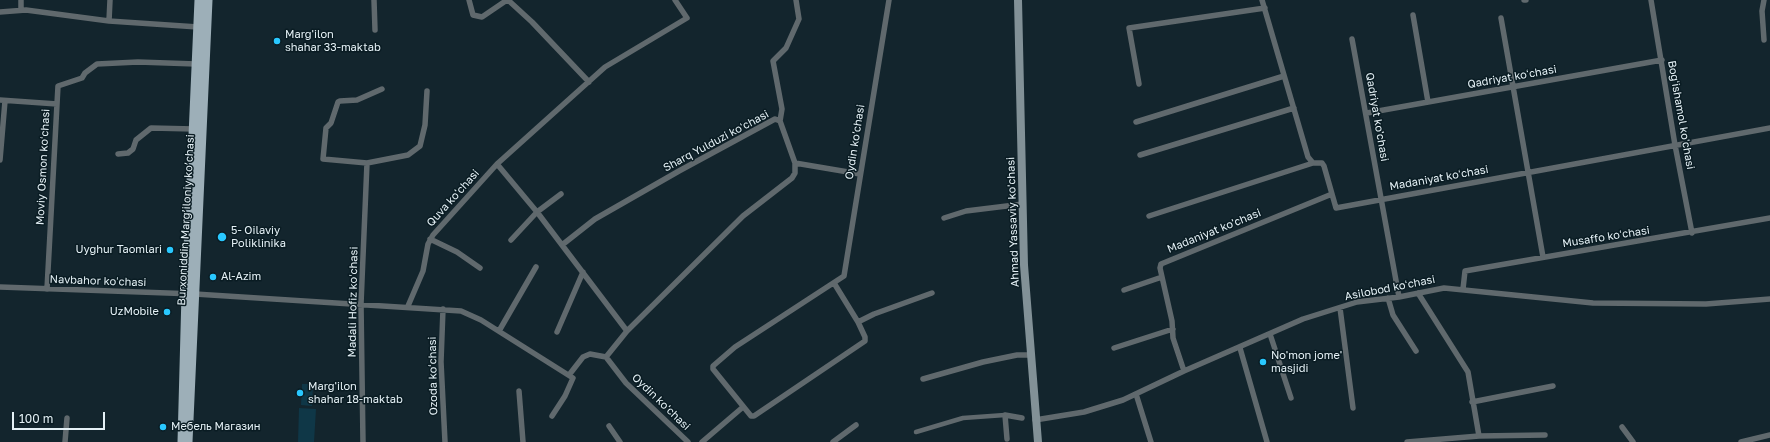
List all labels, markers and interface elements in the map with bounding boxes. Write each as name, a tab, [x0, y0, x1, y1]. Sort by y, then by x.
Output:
place label: Marg'ilon shahar 33-maktab	[285, 28, 381, 54]
marker: Marg'ilon shahar 33-maktab	[272, 36, 282, 46]
street label: Bogʻishamol koʻchasi	[1665, 60, 1697, 170]
street label: Qadriyat koʻchasi	[1466, 63, 1558, 91]
street label: Qadriyat ko'chasi	[1363, 72, 1391, 162]
street label: Oydin ko'chasi	[843, 104, 867, 180]
street label: Moviy Osmon koʻchasi	[33, 108, 53, 226]
street label: Sharq Yulduzi koʻchasi	[661, 108, 771, 174]
street label: Burxoniddin Marg’iloniy ko’chasi	[175, 134, 197, 306]
street label: Ahmad Yassaviy ko'chasi	[1004, 157, 1022, 287]
street label: Madaniyat koʻchasi	[1388, 163, 1490, 193]
street label: Quva ko'chasi	[424, 167, 482, 229]
street label: Madaniyat ko'chasi	[1165, 206, 1263, 256]
place label: 5- Oilaviy Poliklinika	[231, 224, 286, 250]
street label: Musaffo koʻchasi	[1561, 224, 1651, 250]
marker: 5- Oilaviy Poliklinika	[216, 231, 228, 243]
place label: Uyghur Taomlari	[75, 243, 162, 257]
marker: Uyghur Taomlari	[165, 245, 175, 255]
street label: Madali Hofiz koʻchasi	[345, 246, 361, 358]
place label: Al-Azim	[221, 270, 261, 284]
marker: Al-Azim	[208, 272, 218, 282]
street label: Navbahor koʻchasi	[49, 273, 147, 289]
street label: Asilobod koʻchasi	[1344, 273, 1436, 303]
place label: UzMobile	[110, 305, 159, 319]
marker: UzMobile	[162, 307, 172, 317]
street label: Ozoda koʻchasi	[426, 337, 440, 415]
place label: No'mon jome' masjidi	[1271, 349, 1342, 375]
marker: No'mon jome' masjidi	[1258, 357, 1268, 367]
street label: Oydin ko'chasi	[629, 371, 693, 433]
place label: Marg'ilon shahar 18-maktab	[308, 380, 403, 406]
marker: Marg'ilon shahar 18-maktab	[295, 388, 305, 398]
scale bar	[14, 404, 107, 430]
text: 100 m	[19, 411, 53, 426]
place label: Мебель Магазин	[171, 420, 261, 434]
marker: Мебель Магазин	[158, 422, 168, 432]

